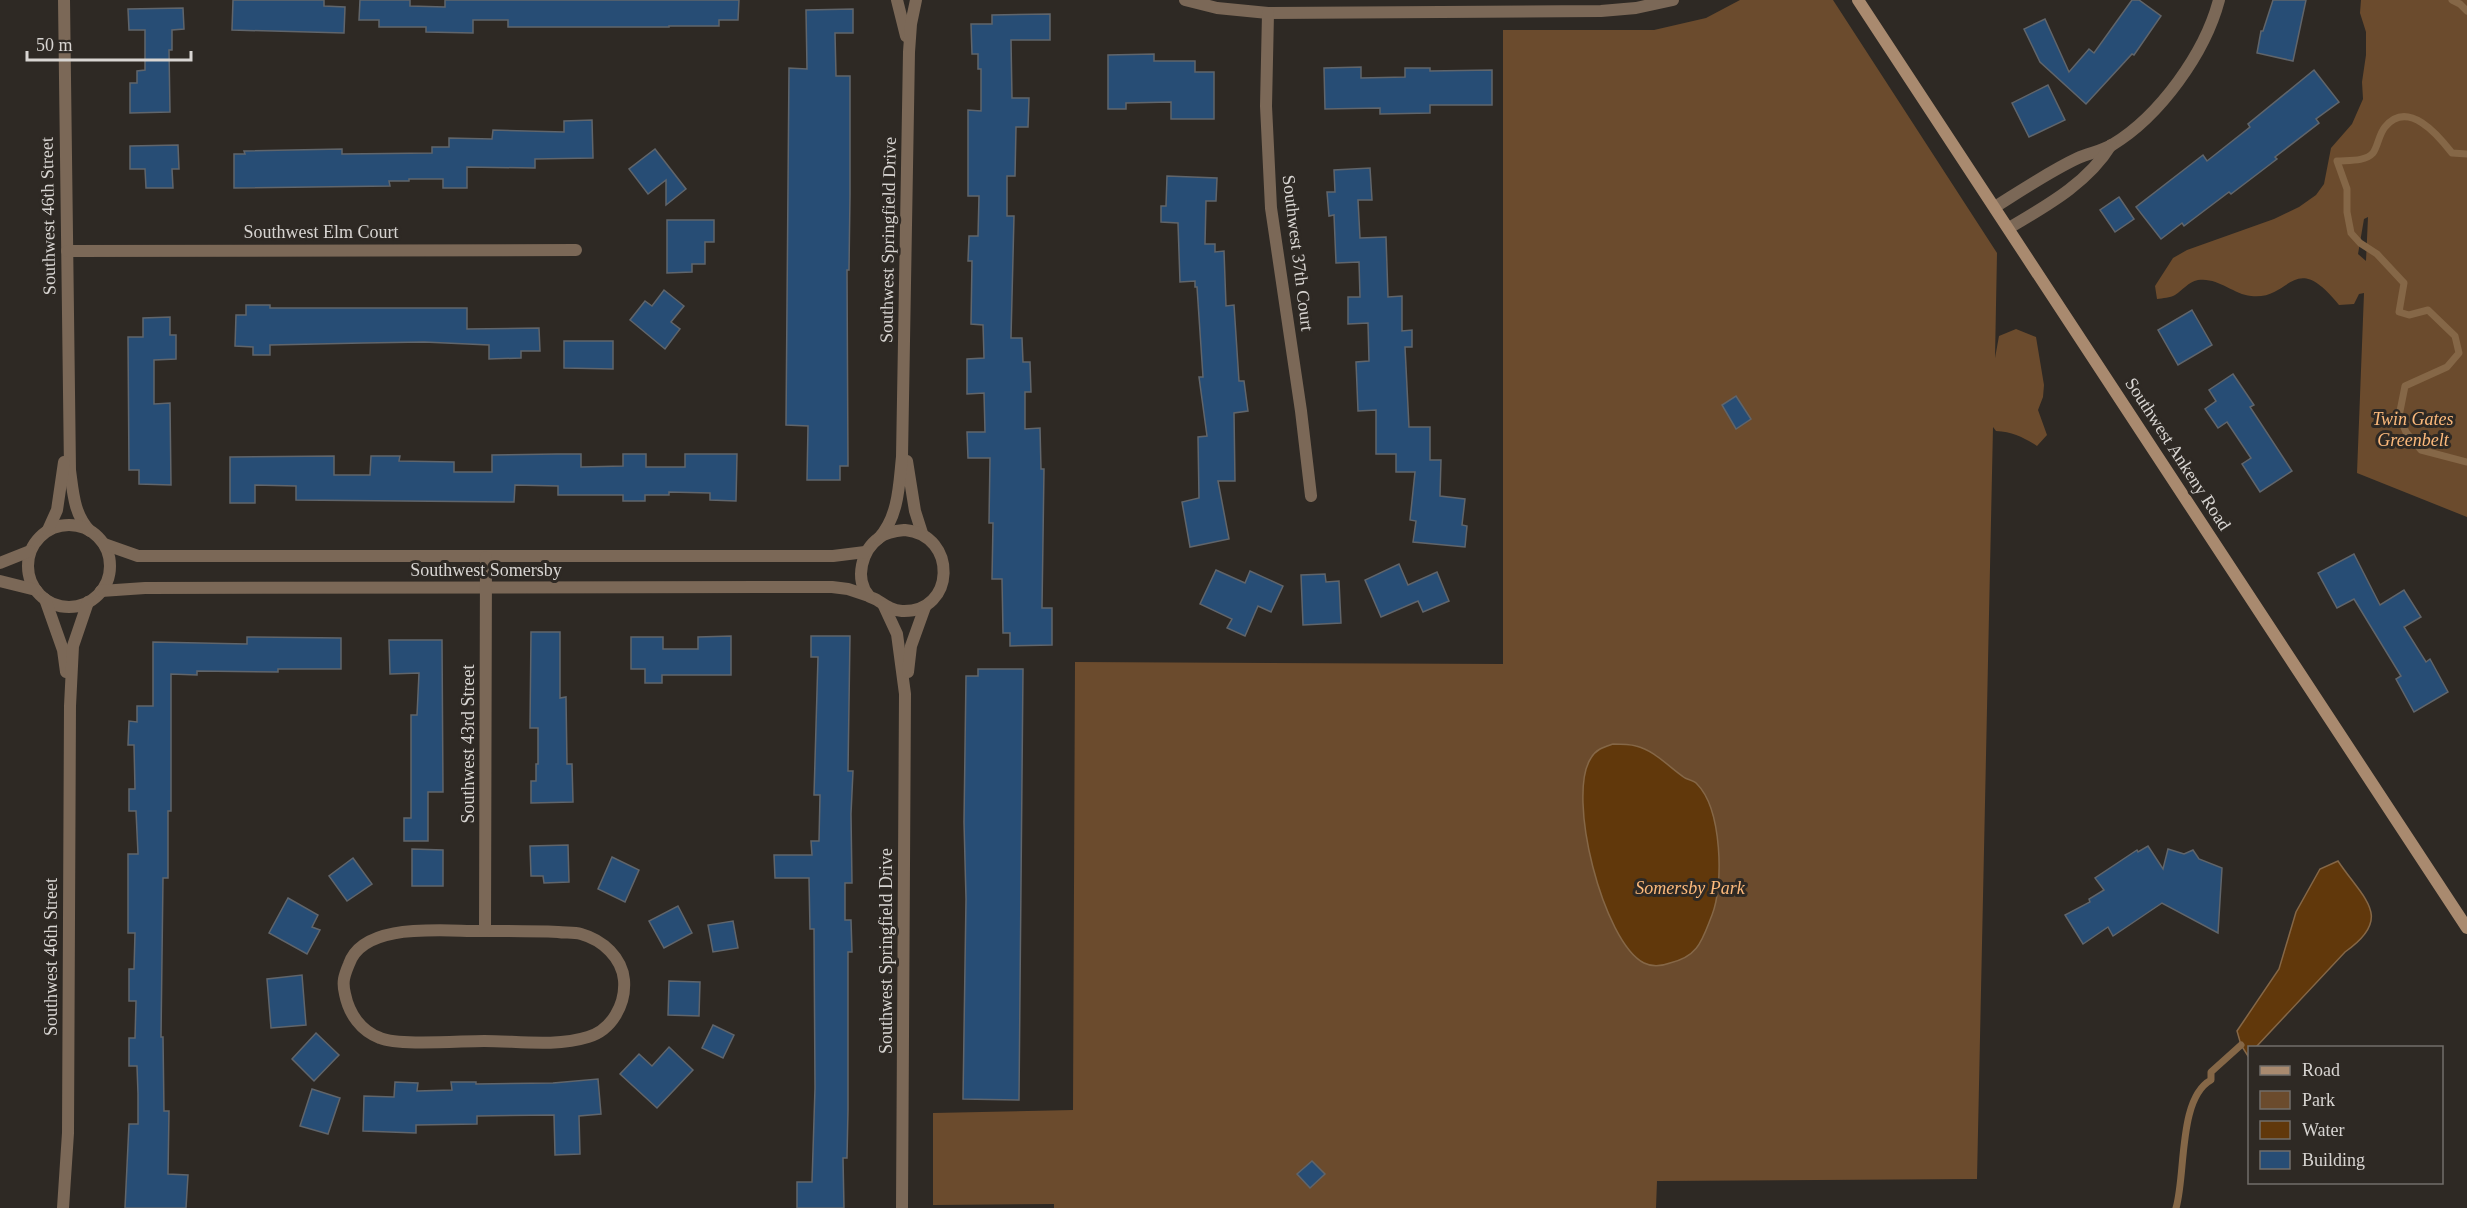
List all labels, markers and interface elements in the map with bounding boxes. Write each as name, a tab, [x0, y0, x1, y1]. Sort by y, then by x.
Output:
scale bar	[27, 24, 190, 62]
text: 50 m	[36, 35, 73, 55]
street label: Southwest 46th Street	[37, 137, 59, 295]
street label: Southwest Springfield Drive	[876, 137, 900, 343]
street label: Southwest 37th Court	[1279, 174, 1317, 332]
street label: Southwest Elm Court	[243, 222, 399, 242]
street label: Southwest Ankeny Road	[2121, 374, 2235, 534]
park label: Twin Gates Greenbelt	[2372, 409, 2454, 450]
street label: Southwest Somersby	[410, 560, 562, 580]
street label: Southwest 43rd Street	[458, 665, 478, 824]
street label: Southwest Springfield Drive	[876, 848, 896, 1054]
street label: Southwest 46th Street	[41, 878, 61, 1036]
park label: Somersby Park	[1635, 878, 1746, 898]
legend	[2248, 1046, 2443, 1184]
text: Road	[2302, 1060, 2340, 1080]
text: Park	[2302, 1090, 2335, 1110]
text: Water	[2302, 1120, 2345, 1140]
text: Building	[2302, 1150, 2365, 1170]

